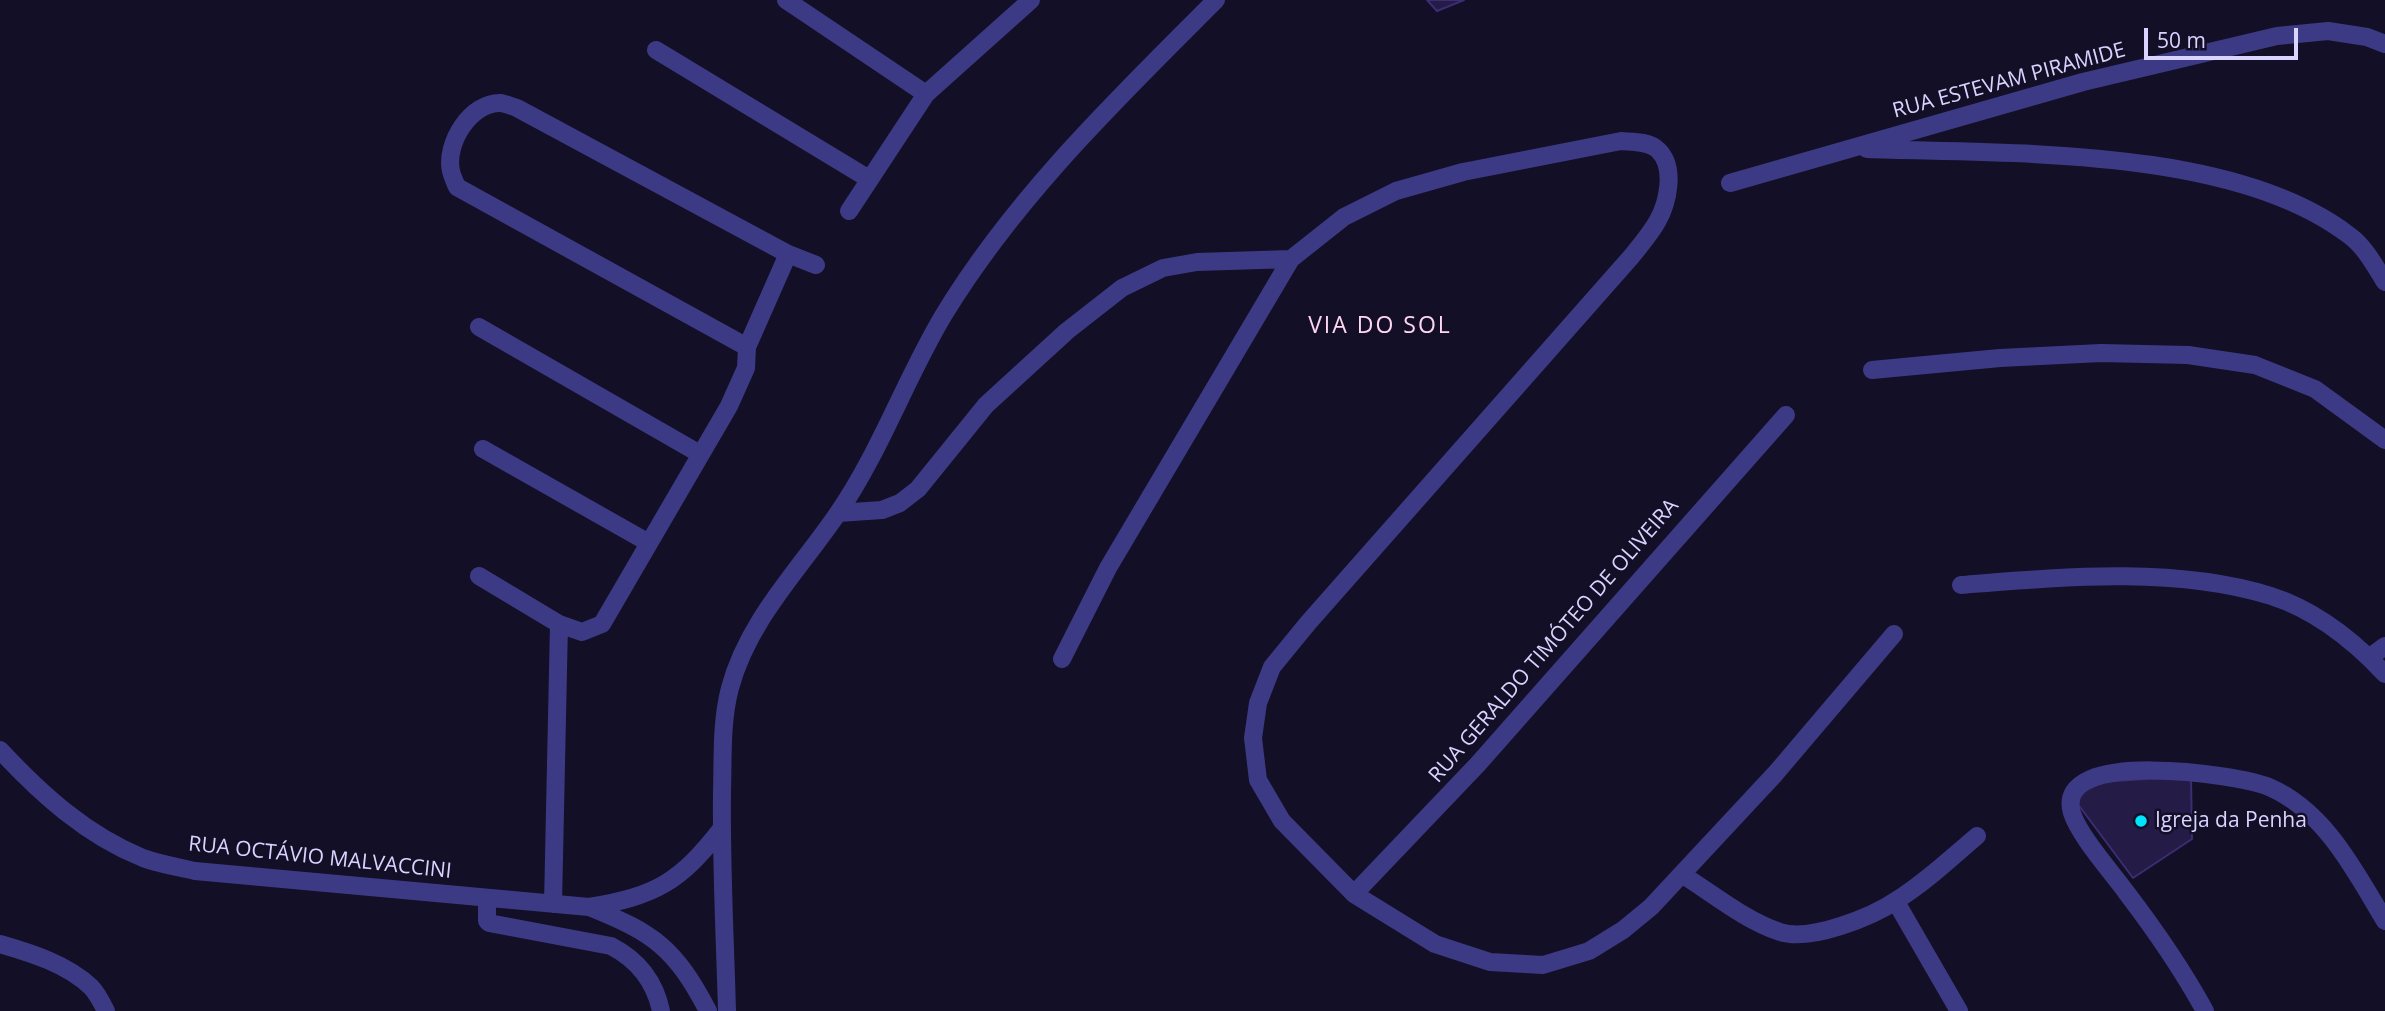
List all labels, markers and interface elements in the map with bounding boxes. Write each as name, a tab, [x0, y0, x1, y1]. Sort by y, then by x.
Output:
scale bar	[2147, 14, 2301, 58]
text: 50 m	[2157, 26, 2206, 54]
street label: RUA ESTEVAM PIRAMIDE	[1890, 38, 2128, 124]
district label: VIA DO SOL	[1309, 312, 1451, 340]
street label: RUA GERALDO TIMÓTEO DE OLIVEIRA	[1424, 494, 1684, 788]
place label: Igreja da Penha	[2155, 808, 2307, 834]
marker: Igreja da Penha	[2133, 813, 2149, 829]
street label: RUA OCTÁVIO MALVACCINI	[187, 832, 453, 884]

